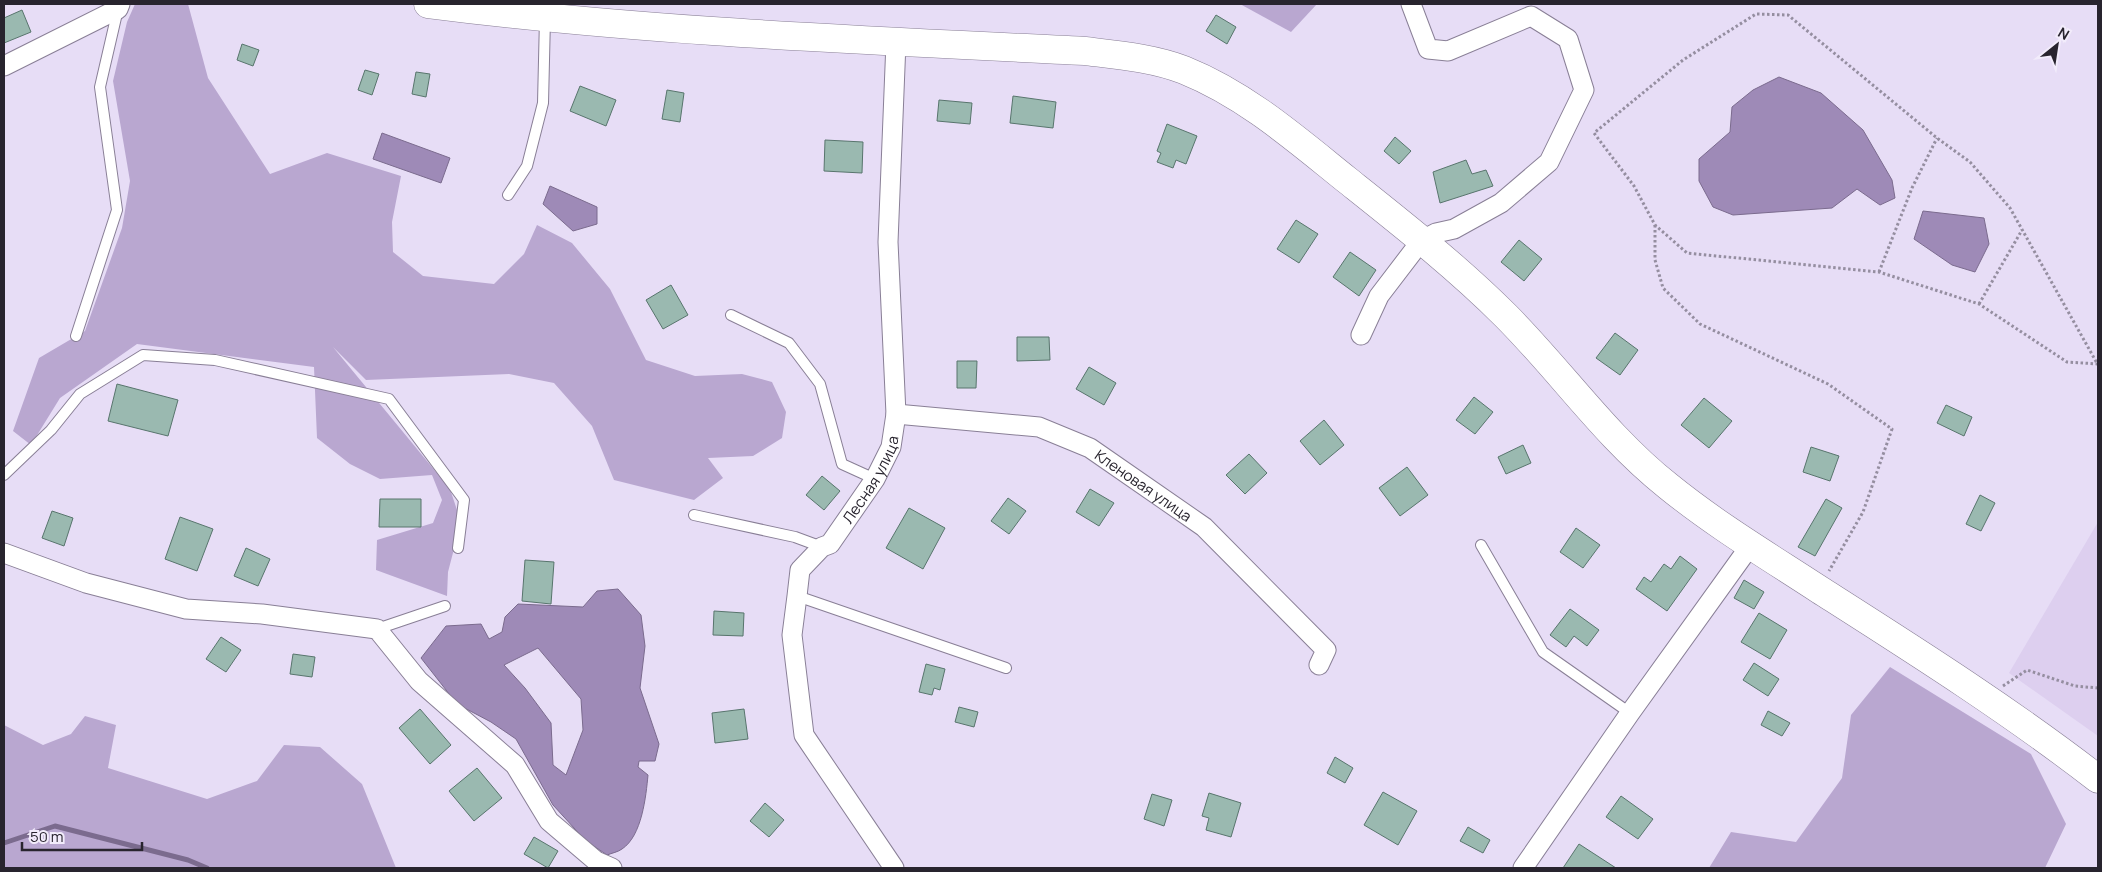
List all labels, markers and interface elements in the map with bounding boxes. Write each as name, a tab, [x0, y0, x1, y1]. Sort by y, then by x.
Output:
north arrow	[2032, 20, 2082, 70]
text: N	[2055, 23, 2073, 44]
street label: Лесная улица	[837, 434, 903, 527]
street label: Кленовая улица	[1091, 444, 1196, 526]
scale bar	[22, 820, 142, 852]
text: 50 m	[30, 826, 64, 847]

